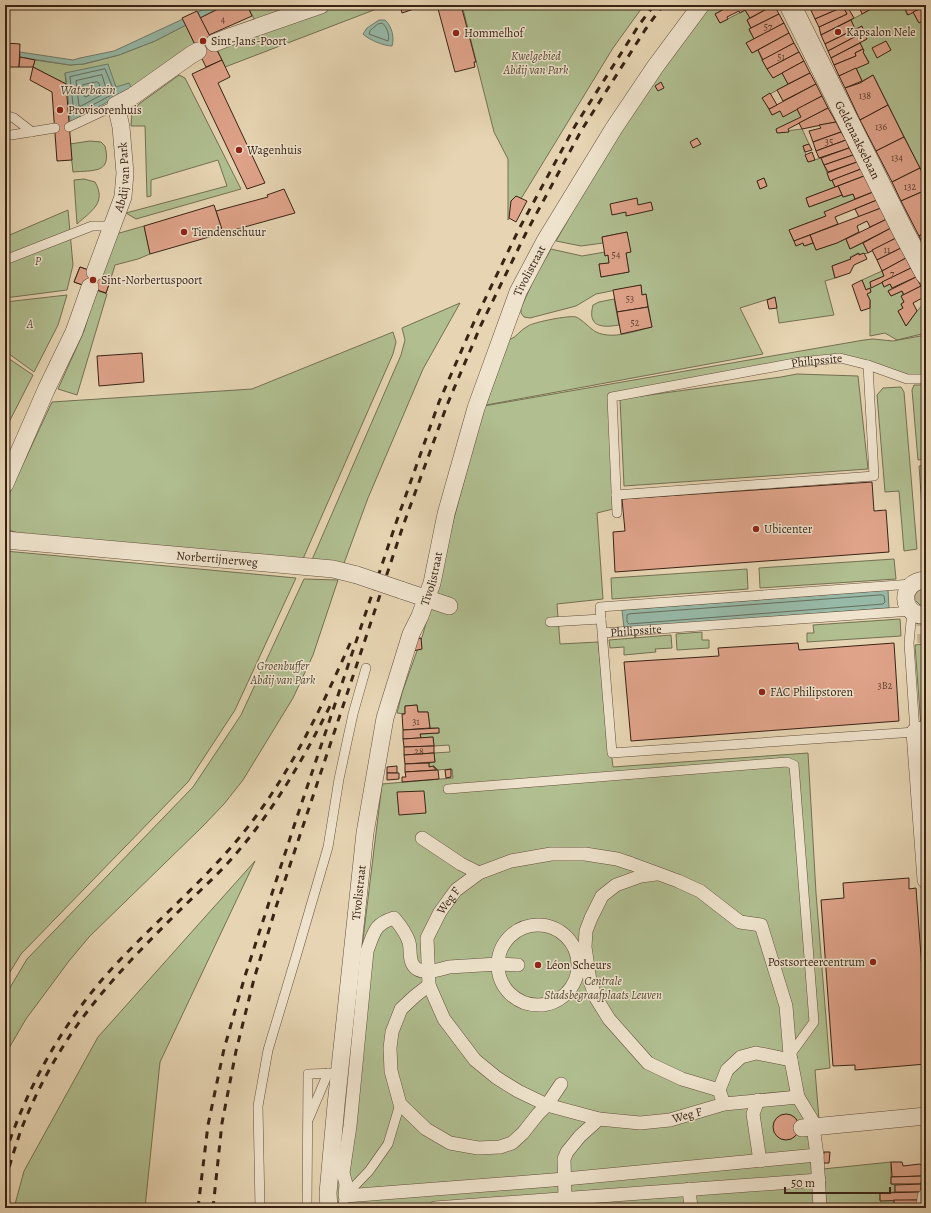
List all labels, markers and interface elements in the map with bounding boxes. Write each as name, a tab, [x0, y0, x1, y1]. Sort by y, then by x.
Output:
house number: 4	[221, 13, 226, 26]
house number: 57	[764, 20, 773, 33]
place label: Kapsalon Nele	[846, 24, 916, 40]
place label: Hommelhof	[464, 25, 525, 41]
marker: Kapsalon Nele	[833, 27, 843, 37]
marker: Hommelhof	[451, 28, 461, 38]
place label: Sint-Jans-Poort	[211, 33, 287, 49]
marker: Sint-Jans-Poort	[198, 36, 208, 46]
park label: Kwelgebied Abdij van Park	[503, 48, 569, 78]
house number: 51	[777, 50, 785, 63]
water label: Waterbasin	[60, 81, 116, 98]
house number: 138	[859, 89, 871, 102]
street label: Geldenaaksebaan	[831, 98, 884, 182]
place label: Provisorenhuis	[68, 102, 142, 118]
marker: Provisorenhuis	[55, 105, 65, 115]
house number: 136	[875, 120, 887, 133]
house number: 35	[825, 135, 833, 148]
street label: Abdij van Park	[110, 141, 133, 215]
place label: Wagenhuis	[246, 142, 302, 158]
marker: Wagenhuis	[234, 145, 244, 155]
house number: 134	[891, 151, 904, 164]
house number: 132	[904, 180, 916, 193]
place label: Tiendenschuur	[192, 224, 266, 240]
marker: Tiendenschuur	[179, 227, 189, 237]
street label: Tivolistraat	[509, 242, 549, 298]
house number: 11	[884, 243, 891, 256]
house number: 54	[612, 248, 621, 261]
park label: P	[35, 253, 42, 269]
house number: 7	[890, 267, 895, 280]
place label: Sint-Norbertuspoort	[101, 272, 203, 288]
marker: Sint-Norbertuspoort	[88, 275, 98, 285]
house number: 53	[626, 292, 634, 305]
park label: A	[26, 316, 34, 332]
house number: 52	[630, 316, 640, 329]
street label: Philipssite	[790, 350, 843, 372]
place label: Ubicenter	[764, 521, 813, 537]
marker: Ubicenter	[751, 524, 761, 534]
street label: Norbertijnerweg	[176, 547, 259, 570]
street label: Tivolistraat	[416, 550, 446, 608]
street label: Philipssite	[610, 621, 662, 640]
park label: Groenbuffer Abdij van Park	[250, 658, 316, 688]
house number: 3B2	[878, 679, 893, 692]
place label: FAC Philipstoren	[770, 684, 853, 700]
marker: FAC Philipstoren	[757, 687, 767, 697]
house number: 31	[412, 715, 420, 728]
house number: 28	[414, 745, 424, 758]
street label: Tivolistraat	[348, 864, 370, 921]
street label: Weg F	[432, 884, 464, 918]
place label: Postsorteercentrum	[768, 954, 865, 970]
place label: Léon Scheurs	[546, 957, 611, 973]
marker: Postsorteercentrum	[868, 957, 878, 967]
marker: Léon Scheurs	[533, 960, 543, 970]
park label: Centrale Stadsbegraafplaats Leuven	[544, 973, 662, 1003]
street label: Weg F	[669, 1103, 704, 1127]
scale bar	[785, 1169, 890, 1195]
text: 50 m	[791, 1175, 815, 1191]

